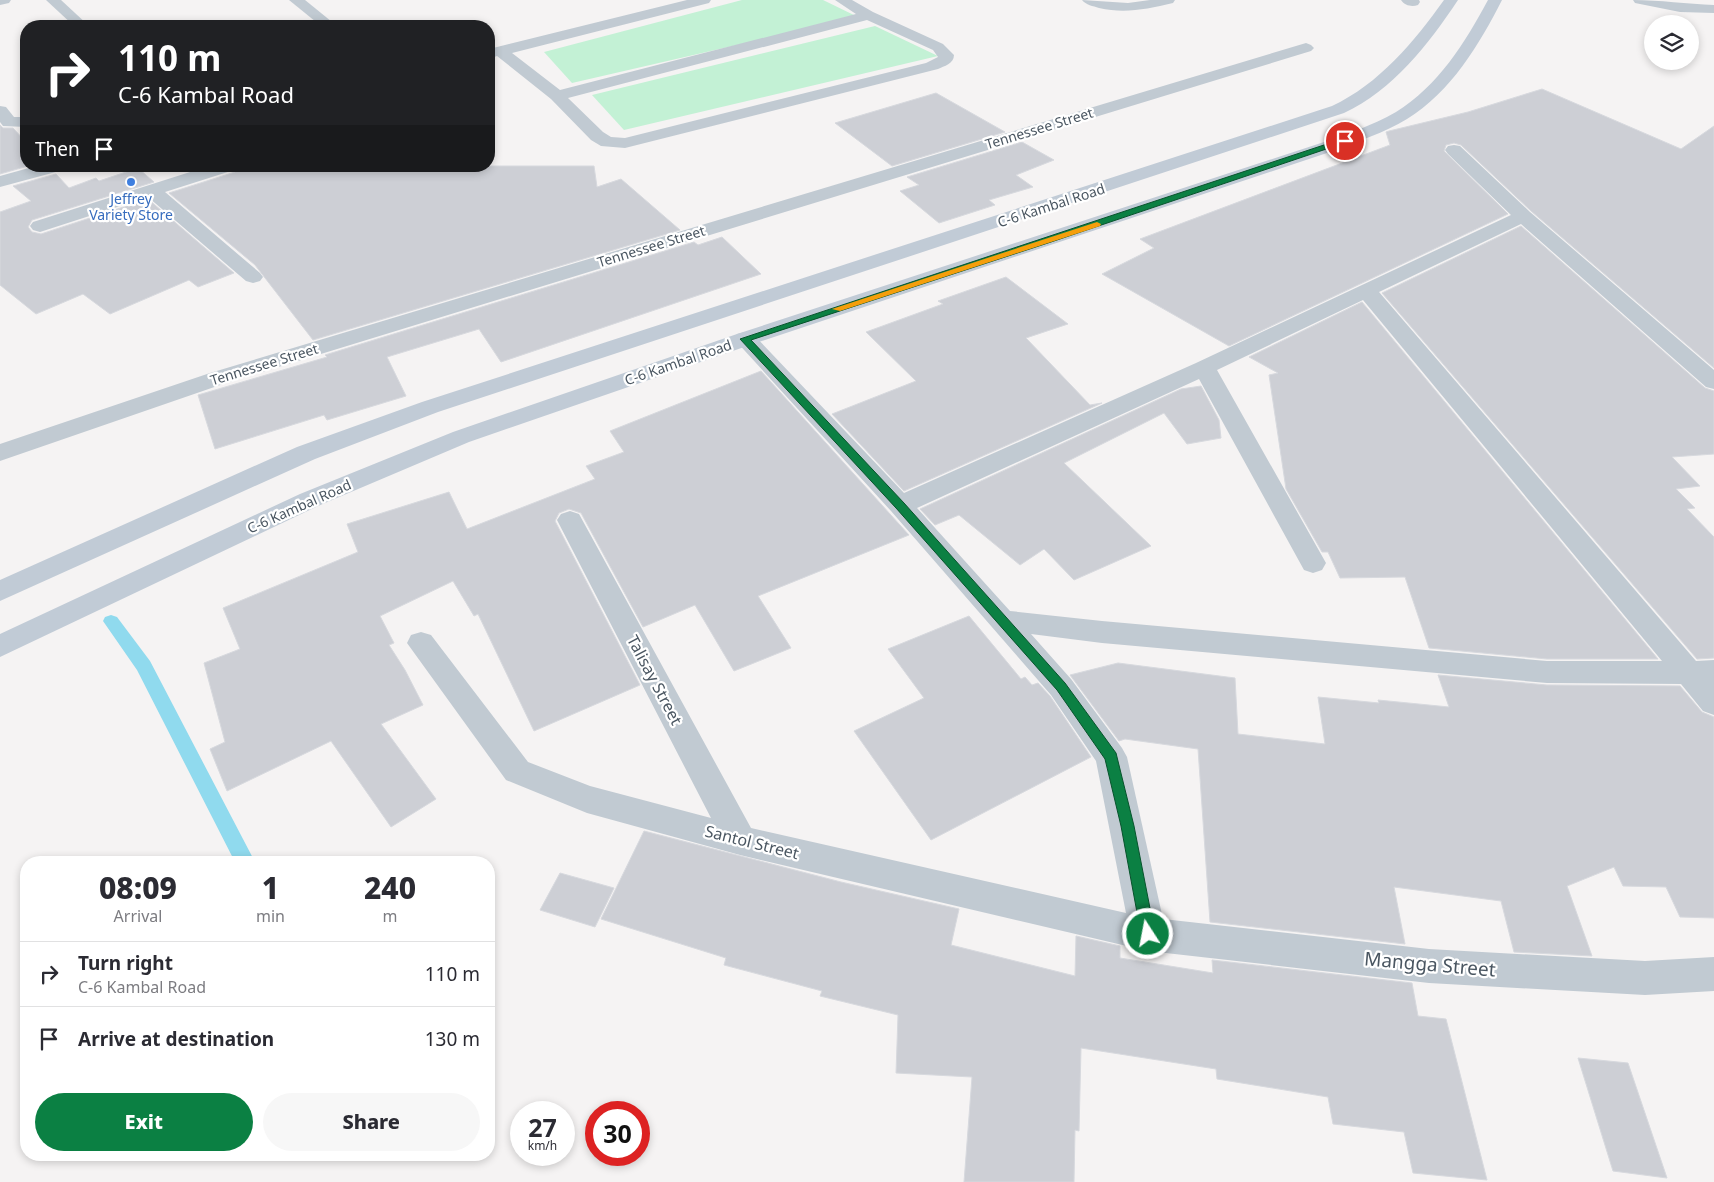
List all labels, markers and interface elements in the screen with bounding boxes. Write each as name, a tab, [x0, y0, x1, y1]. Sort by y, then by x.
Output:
map controls	[1644, 15, 1699, 70]
button: layers	[1644, 15, 1699, 70]
text: 110 m	[118, 34, 221, 81]
icon: right	[35, 40, 100, 105]
text: C-6 Kambal Road	[118, 79, 294, 109]
street label: Tennessee Street	[983, 103, 1095, 153]
pin	[1324, 120, 1366, 162]
icon: arrive	[1331, 127, 1359, 155]
icon: arrive	[90, 135, 118, 163]
text: Then	[35, 136, 80, 162]
marker: Jeffrey Variety Store	[125, 176, 137, 188]
street label: C-6 Kambal Road	[995, 179, 1107, 231]
place label: Jeffrey Variety Store	[89, 189, 173, 224]
street label: Tennessee Street	[595, 221, 707, 271]
street label: C-6 Kambal Road	[622, 335, 734, 389]
street label: Tennessee Street	[208, 339, 320, 389]
street label: C-6 Kambal Road	[244, 475, 354, 537]
street label: Talisay Street	[622, 631, 688, 729]
street label: Santol Street	[703, 820, 801, 864]
text: 08:09	[99, 867, 177, 908]
text: 1	[262, 867, 279, 908]
text: 240	[364, 867, 416, 908]
text: Arrival	[114, 905, 162, 927]
text: min	[256, 905, 285, 927]
text: m	[382, 905, 397, 927]
position arrow	[1121, 907, 1173, 959]
street label: Mangga Street	[1363, 945, 1497, 983]
text: Turn right	[78, 950, 173, 976]
icon: right	[35, 960, 63, 988]
text: 110 m	[425, 961, 480, 987]
text: C-6 Kambal Road	[78, 976, 206, 998]
icon: arrive	[35, 1025, 63, 1053]
text: Arrive at destination	[78, 1026, 274, 1052]
text: 130 m	[425, 1026, 480, 1052]
button: Exit	[35, 1093, 253, 1151]
button: Share	[263, 1093, 480, 1151]
speed limit sign: 30	[585, 1101, 650, 1166]
text: 27	[528, 1110, 557, 1144]
text: km/h	[528, 1137, 557, 1154]

